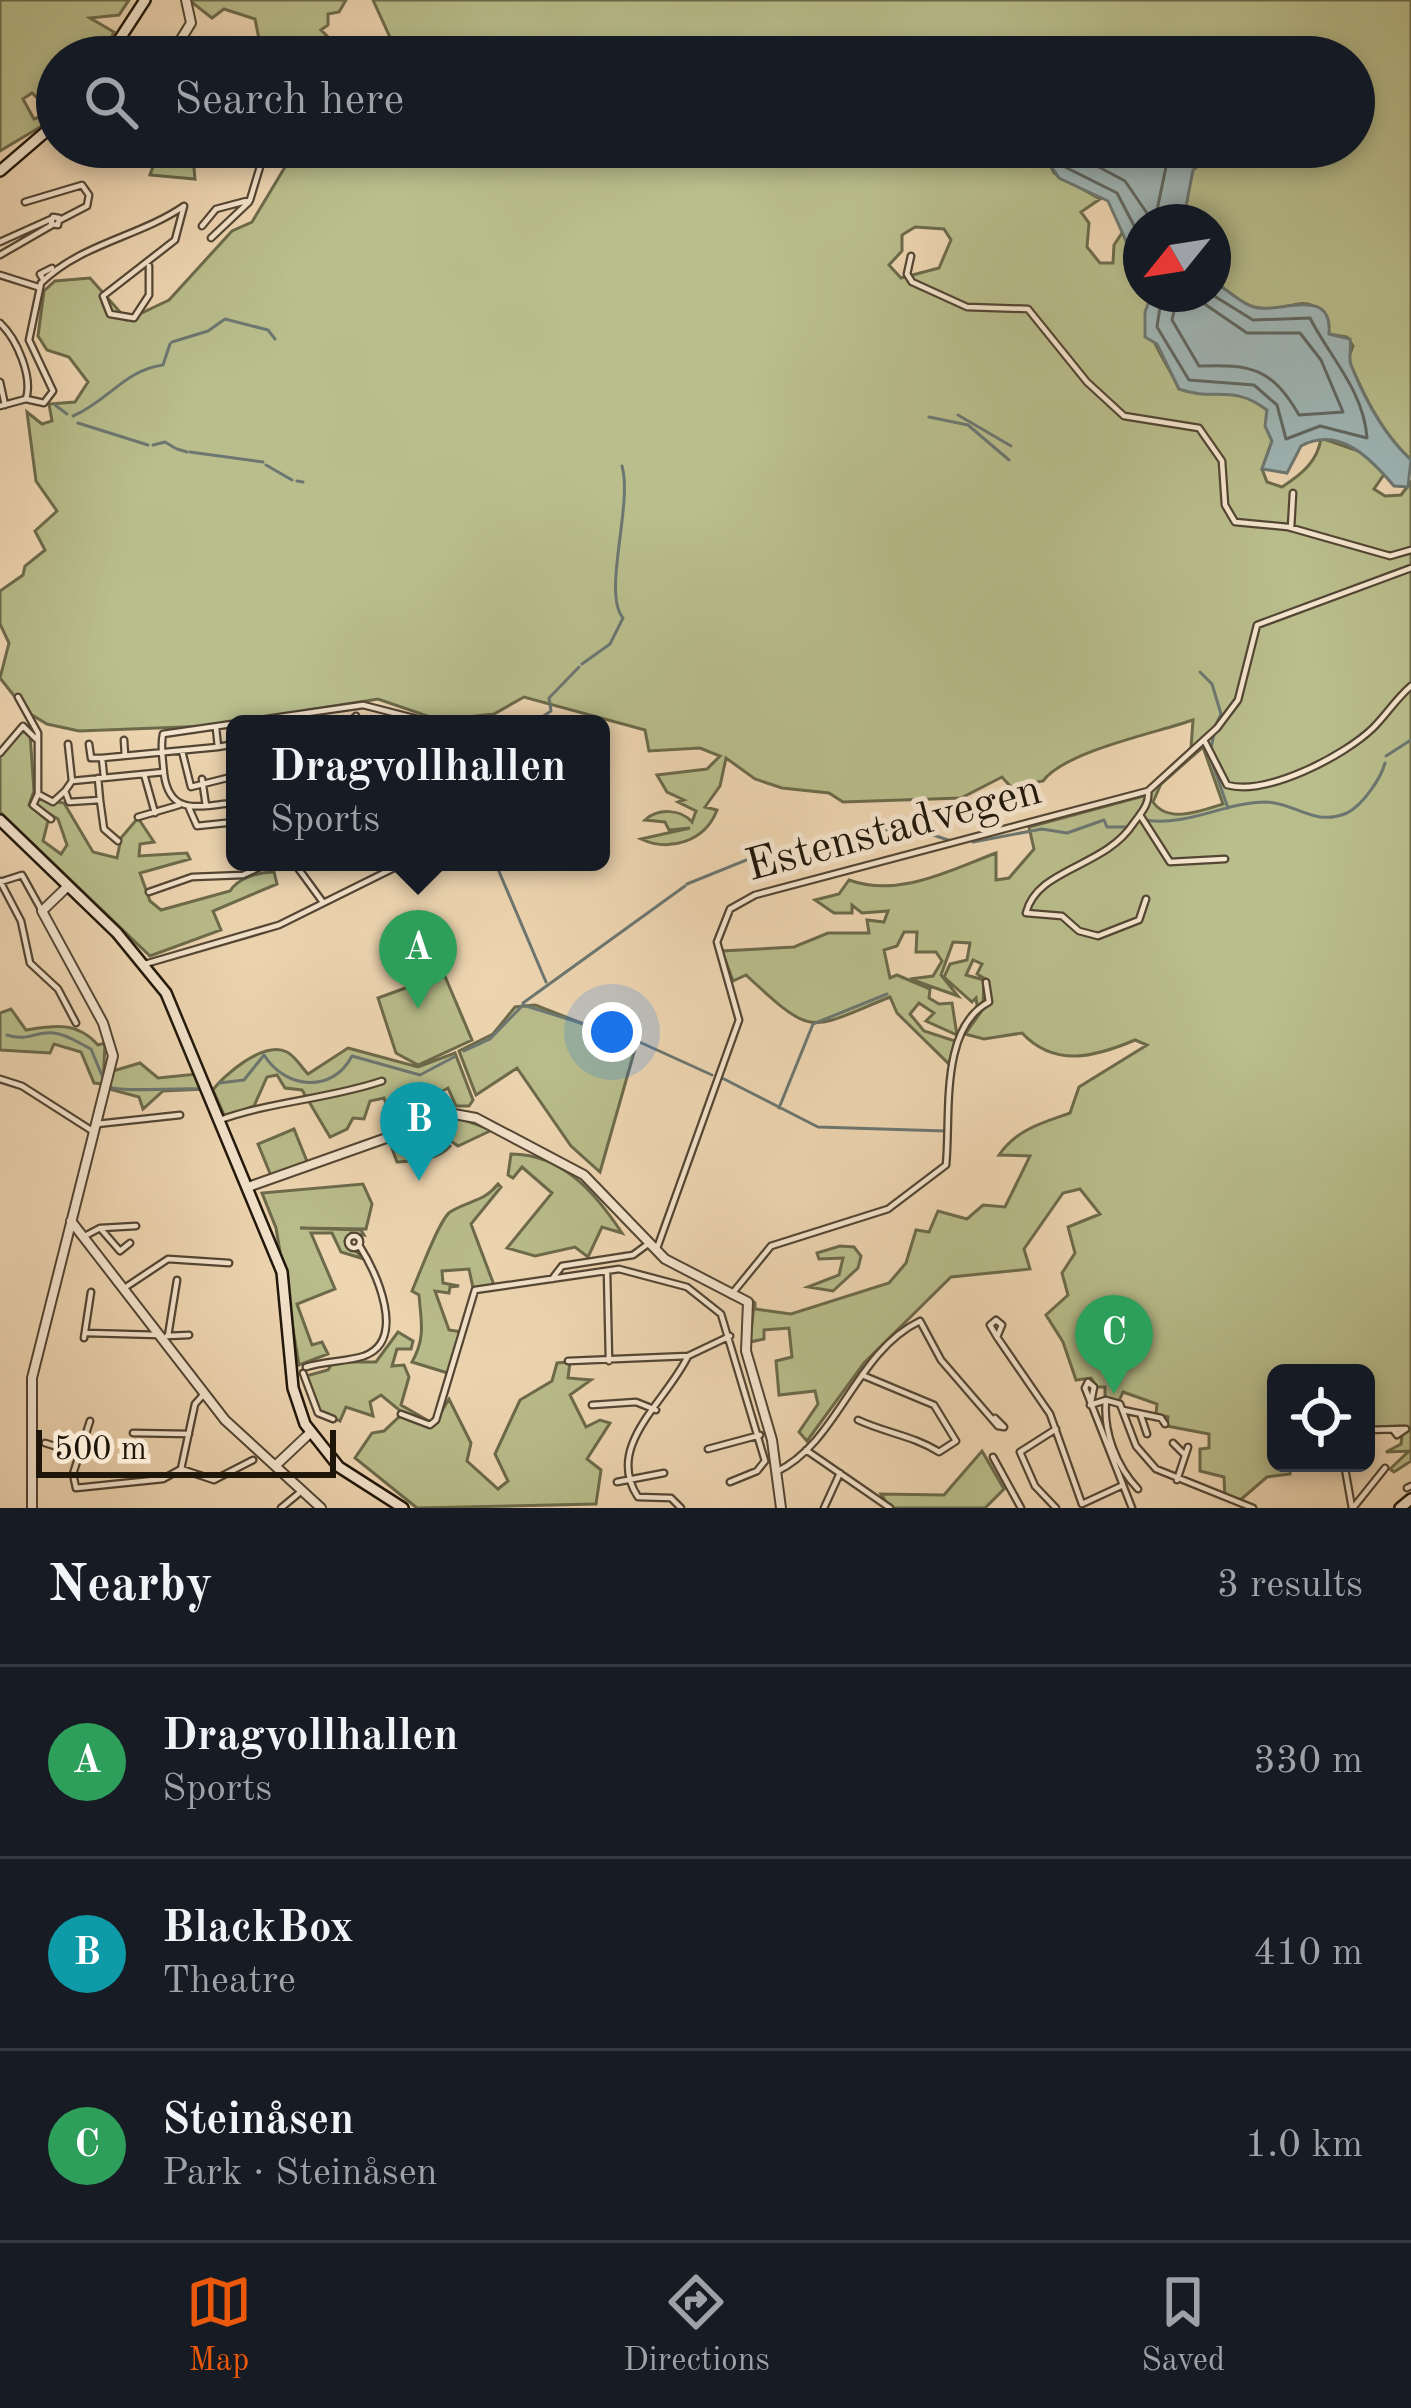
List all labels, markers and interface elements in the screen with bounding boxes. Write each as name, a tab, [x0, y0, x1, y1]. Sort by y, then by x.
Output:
search box	[36, 36, 1375, 168]
icon: search	[78, 69, 144, 135]
text: Search here	[174, 79, 404, 124]
north arrow	[1123, 204, 1231, 312]
popup	[226, 715, 610, 871]
text: Dragvollhallen	[270, 746, 566, 791]
street label: Estenstadvegen	[741, 769, 1047, 891]
text: Sports	[270, 801, 380, 840]
pin: A	[379, 910, 457, 1009]
your location	[582, 1002, 642, 1062]
pin: B	[380, 1082, 458, 1181]
pin: C	[1075, 1295, 1153, 1394]
map controls	[1267, 1364, 1375, 1472]
button: locate	[1267, 1364, 1375, 1472]
scale bar	[36, 1424, 336, 1477]
text: 500 m	[54, 1434, 147, 1467]
text: Nearby	[48, 1561, 213, 1612]
text: 3 results	[1217, 1566, 1363, 1605]
text: Dragvollhallen	[162, 1715, 458, 1760]
text: A	[72, 1742, 102, 1781]
text: 330 m	[1253, 1742, 1363, 1781]
text: Sports	[162, 1770, 272, 1809]
text: BlackBox	[162, 1907, 354, 1952]
text: B	[73, 1934, 101, 1973]
text: 410 m	[1253, 1934, 1363, 1973]
text: Theatre	[162, 1962, 296, 2001]
text: Steinåsen	[162, 2099, 354, 2144]
text: C	[74, 2126, 100, 2165]
text: 1.0 km	[1245, 2126, 1363, 2165]
text: Park · Steinåsen	[162, 2154, 438, 2193]
tab: Map	[186, 2269, 252, 2382]
tab: Directions	[623, 2269, 770, 2382]
tab: Saved	[1141, 2269, 1225, 2382]

